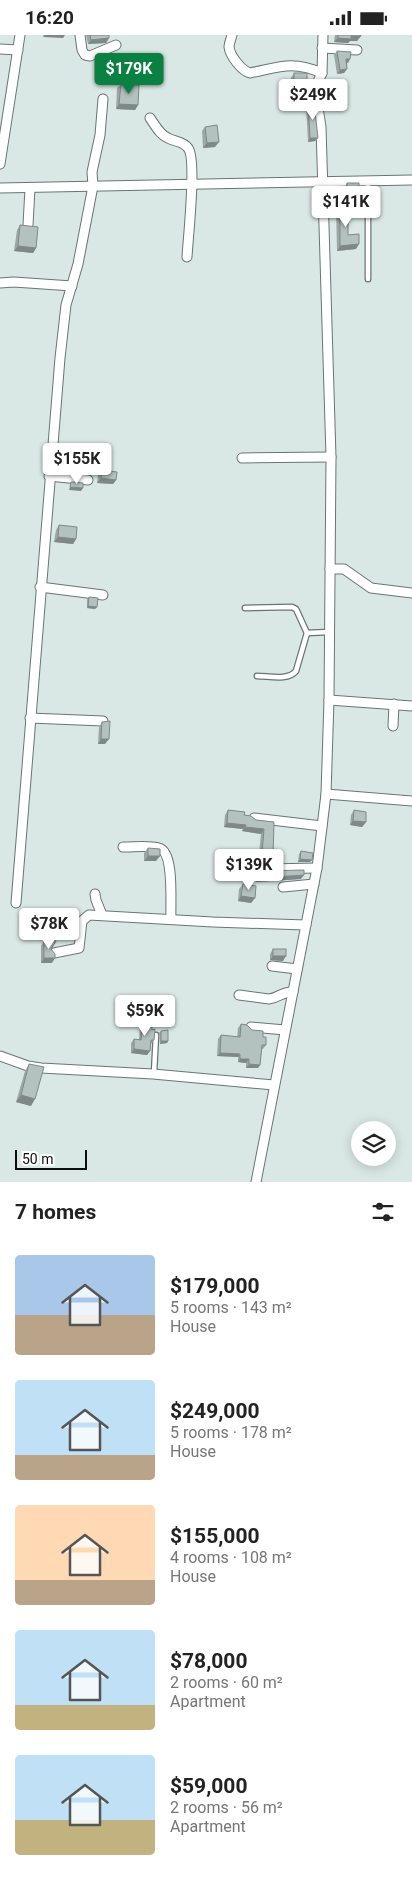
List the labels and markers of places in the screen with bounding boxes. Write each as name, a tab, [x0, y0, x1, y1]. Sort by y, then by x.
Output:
pin: $179K	[94, 53, 164, 95]
pin: $249K	[278, 79, 348, 121]
pin: $141K	[311, 185, 381, 228]
pin: $155K	[42, 443, 112, 485]
pin: $139K	[214, 849, 284, 891]
pin: $78K	[19, 907, 79, 950]
pin: $59K	[115, 995, 175, 1037]

